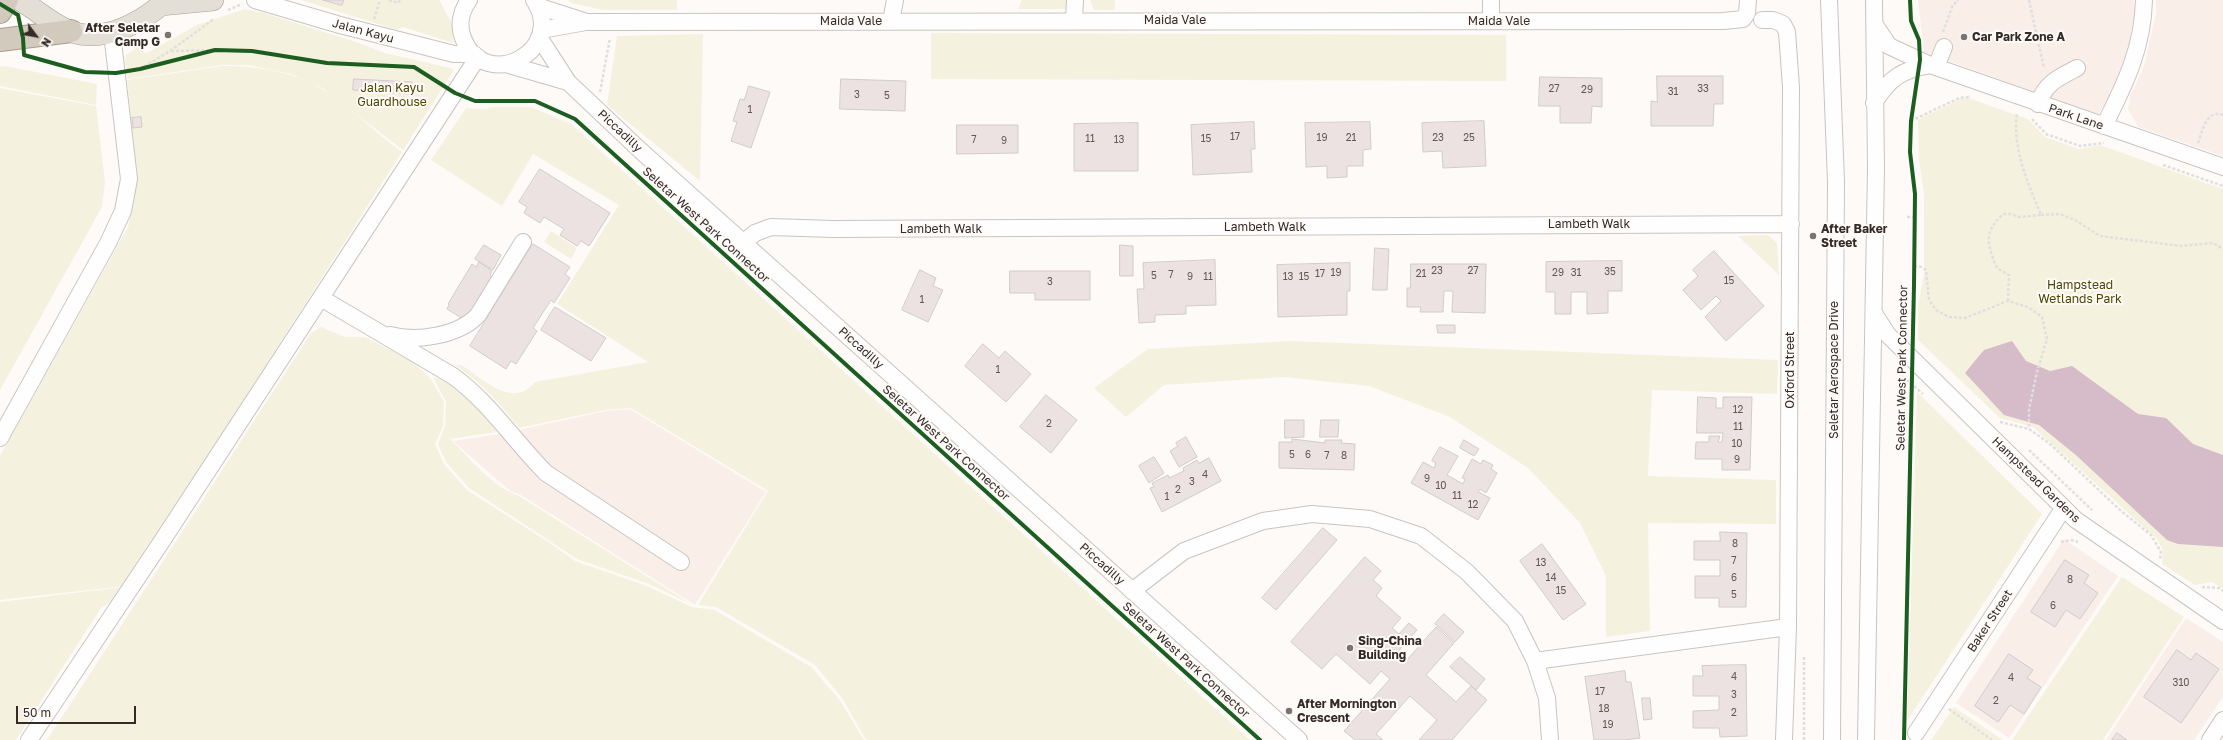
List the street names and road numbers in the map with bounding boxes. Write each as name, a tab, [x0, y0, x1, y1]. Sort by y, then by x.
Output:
street label: Maida Vale	[1144, 13, 1206, 27]
street label: Maida Vale	[820, 14, 882, 28]
street label: Maida Vale	[1468, 14, 1530, 28]
street label: Jalan Kayu	[331, 16, 395, 46]
street label: Park Lane	[2047, 101, 2105, 133]
street label: Piccadilly	[595, 107, 645, 155]
street label: Seletar West Park Connector	[639, 164, 773, 286]
street label: Lambeth Walk	[1548, 217, 1630, 231]
street label: Lambeth Walk	[1224, 220, 1306, 234]
street label: Lambeth Walk	[900, 222, 982, 236]
street label: Seletar West Park Connector	[1893, 285, 1911, 451]
street label: Seletar Aerospace Drive	[1827, 301, 1841, 439]
street label: Piccadilly	[835, 324, 887, 372]
street label: Oxford Street	[1783, 331, 1797, 409]
street label: Seletar West Park Connector	[879, 382, 1013, 504]
street label: Hampstead Gardens	[1989, 434, 2083, 526]
street label: Piccadilly	[1076, 540, 1128, 588]
street label: Baker Street	[1964, 587, 2016, 655]
street label: Seletar West Park Connector	[1119, 599, 1253, 721]

